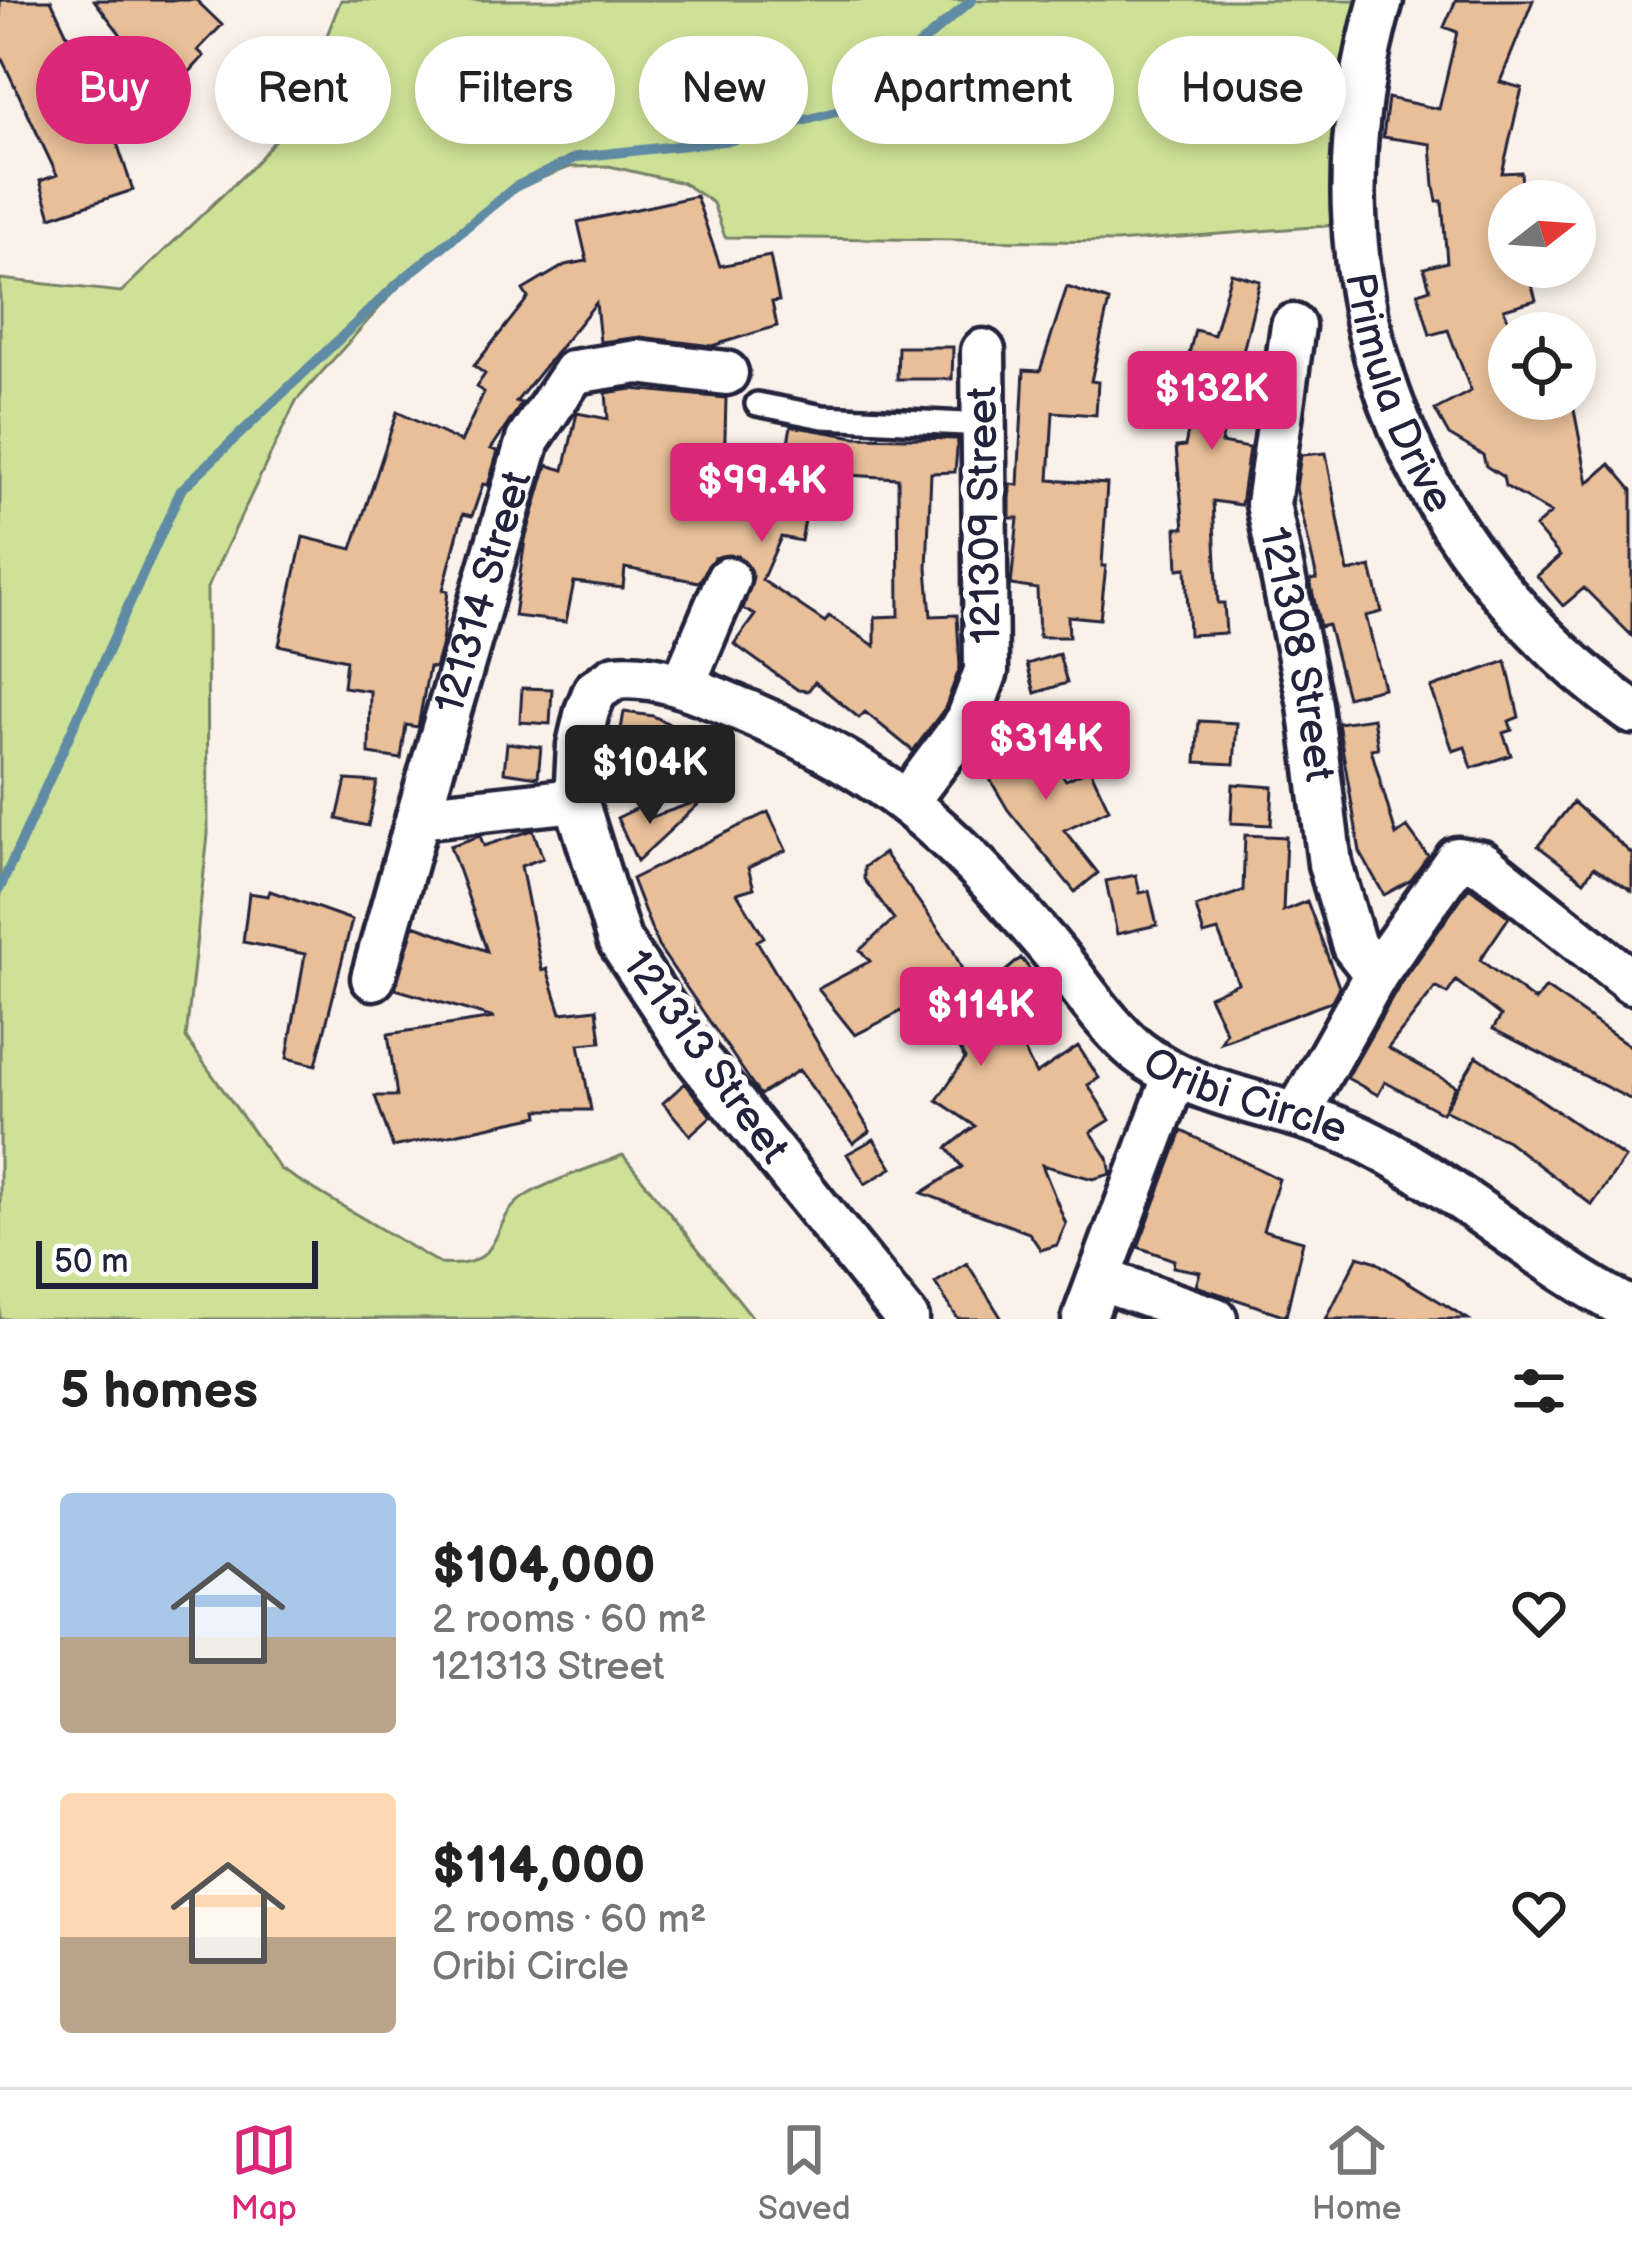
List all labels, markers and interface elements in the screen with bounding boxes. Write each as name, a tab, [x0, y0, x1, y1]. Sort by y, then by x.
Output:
chip: Buy	[36, 36, 191, 144]
chip: Rent	[215, 36, 391, 144]
chip: Filters	[415, 36, 615, 144]
chip: New	[639, 36, 808, 144]
chip: Apartment	[832, 36, 1114, 144]
chip: House	[1138, 36, 1346, 144]
north arrow	[1488, 180, 1596, 288]
map controls	[1488, 180, 1596, 420]
street label: Primula Drive	[1334, 269, 1464, 522]
button: locate	[1488, 312, 1596, 420]
pin: $132K	[1128, 351, 1296, 453]
text: $132K	[1155, 366, 1269, 413]
street label: 121309 Street	[957, 386, 1013, 644]
pin: $99.4K	[664, 443, 860, 545]
text: $99.4K	[697, 458, 827, 505]
street label: 121314 Street	[424, 465, 543, 720]
street label: 121308 Street	[1248, 523, 1345, 784]
pin: $314K	[962, 701, 1130, 803]
text: $314K	[989, 716, 1103, 763]
pin: $104K	[566, 725, 734, 827]
text: $104K	[592, 740, 708, 787]
street label: 121313 Street	[611, 941, 799, 1173]
pin: $114K	[897, 967, 1065, 1069]
text: $114K	[927, 982, 1035, 1029]
street label: Oribi Circle	[1134, 1037, 1354, 1155]
scale bar	[36, 1235, 318, 1288]
text: 50 m	[54, 1242, 129, 1282]
icon: filters	[1506, 1358, 1572, 1424]
text: 5 homes	[60, 1361, 258, 1422]
text: $104,000	[432, 1536, 656, 1597]
icon: home	[156, 1541, 300, 1685]
icon: heart	[1506, 1580, 1572, 1646]
text: 2 rooms · 60 m²	[432, 1597, 707, 1644]
text: 121313 Street	[432, 1644, 665, 1691]
text: $114,000	[432, 1836, 645, 1897]
icon: home	[156, 1841, 300, 1985]
icon: heart	[1506, 1880, 1572, 1946]
text: 2 rooms · 60 m²	[432, 1897, 707, 1944]
text: Oribi Circle	[432, 1944, 629, 1991]
tab: Map	[231, 2117, 297, 2229]
tab: Saved	[758, 2117, 851, 2229]
tab: Home	[1312, 2117, 1401, 2229]

